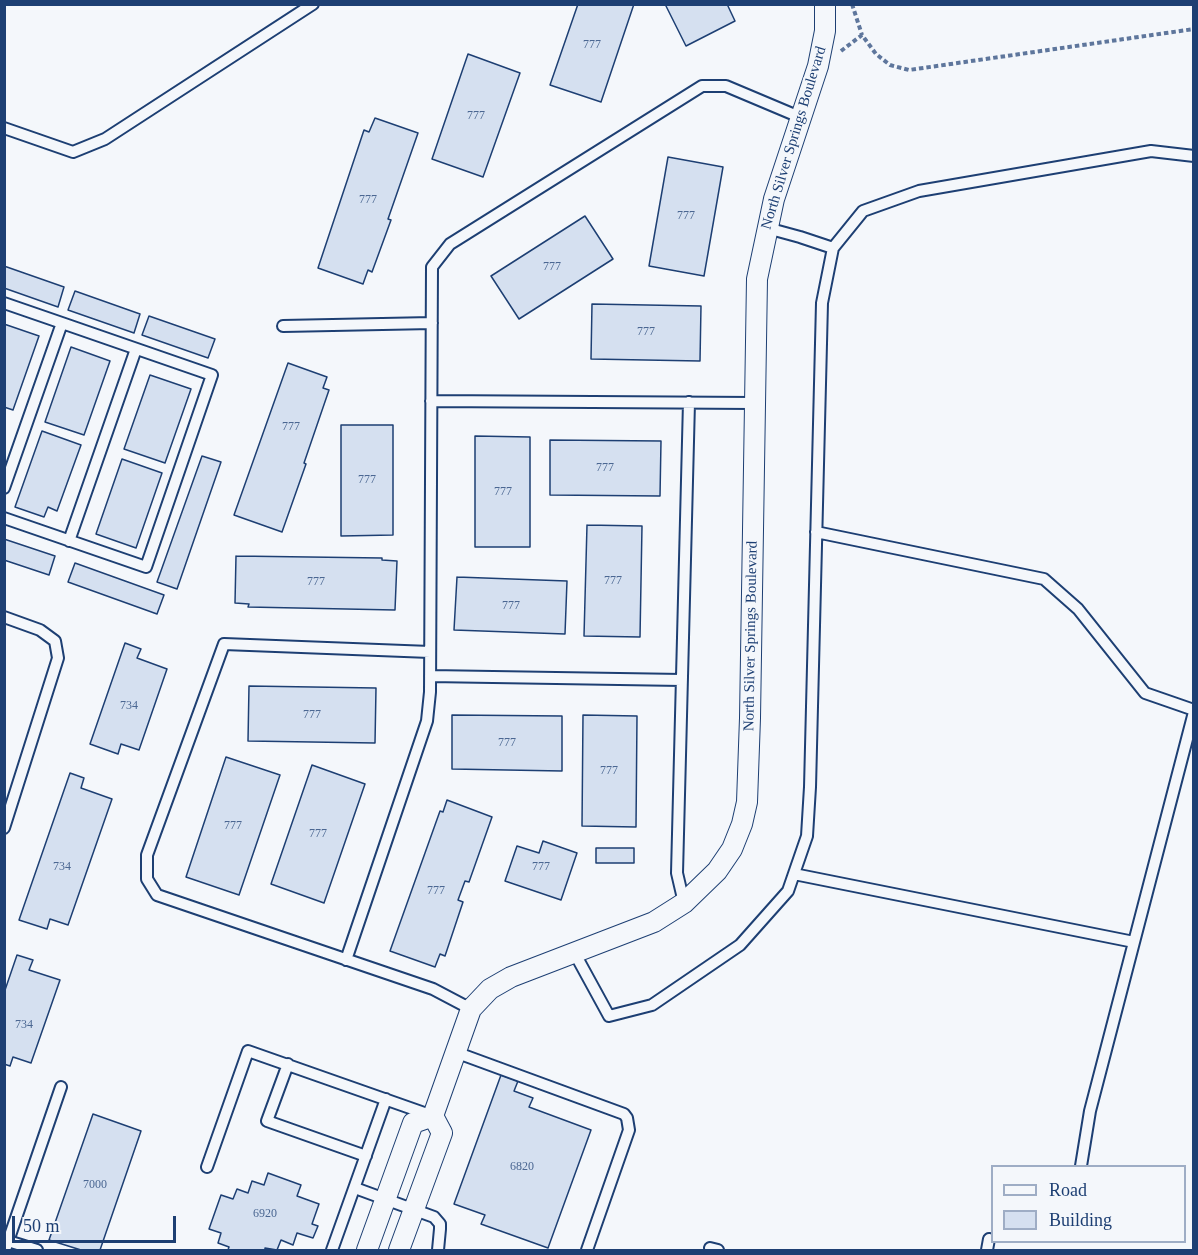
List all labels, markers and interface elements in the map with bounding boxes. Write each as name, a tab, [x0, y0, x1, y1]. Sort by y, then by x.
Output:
house number: 777	[583, 38, 601, 52]
street label: North Silver Springs Boulevard	[758, 44, 830, 232]
house number: 777	[467, 109, 485, 123]
house number: 777	[359, 193, 377, 207]
house number: 777	[677, 209, 695, 223]
house number: 777	[543, 260, 561, 274]
house number: 777	[637, 325, 655, 339]
house number: 777	[282, 420, 300, 434]
house number: 777	[596, 461, 614, 475]
house number: 777	[358, 473, 376, 487]
house number: 777	[494, 485, 512, 499]
street label: North Silver Springs Boulevard	[740, 541, 762, 731]
house number: 777	[604, 574, 622, 588]
house number: 777	[307, 575, 325, 589]
house number: 777	[502, 599, 520, 613]
house number: 734	[120, 699, 138, 713]
house number: 777	[303, 708, 321, 722]
house number: 777	[498, 736, 516, 750]
house number: 777	[600, 764, 618, 778]
house number: 777	[224, 819, 242, 833]
house number: 777	[309, 827, 327, 841]
house number: 734	[53, 860, 71, 874]
house number: 777	[532, 860, 550, 874]
house number: 777	[427, 884, 445, 898]
house number: 734	[15, 1018, 33, 1032]
house number: 6820	[510, 1160, 534, 1174]
legend	[991, 1165, 1186, 1243]
house number: 7000	[83, 1178, 107, 1192]
text: Road	[1049, 1180, 1087, 1200]
scale bar	[15, 1204, 178, 1242]
house number: 6920	[253, 1207, 277, 1221]
text: Building	[1049, 1210, 1112, 1230]
text: 50 m	[23, 1216, 60, 1236]

